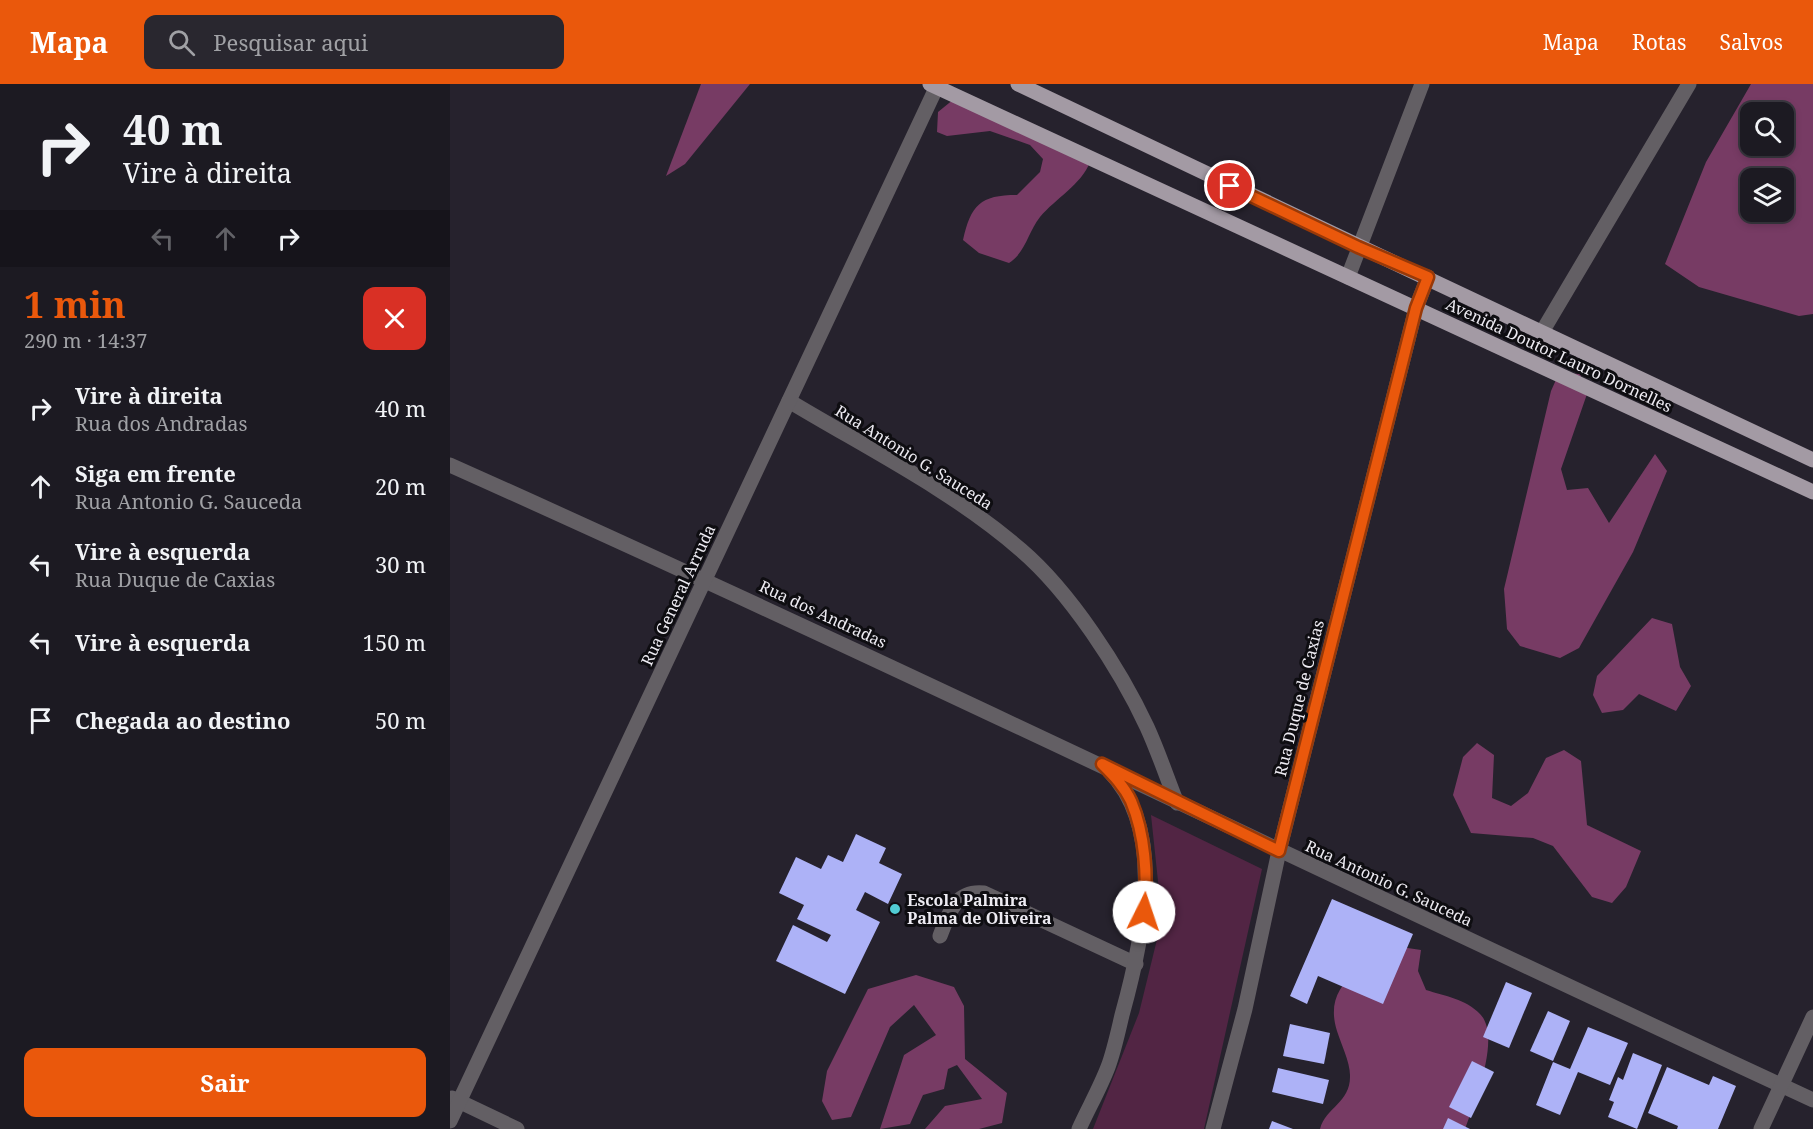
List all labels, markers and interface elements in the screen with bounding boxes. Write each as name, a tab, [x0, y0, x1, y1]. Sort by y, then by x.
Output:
search box	[144, 15, 564, 69]
text: Mapa	[30, 23, 108, 61]
icon: search	[165, 26, 198, 59]
text: Pesquisar aqui	[213, 27, 368, 57]
text: Mapa	[1543, 28, 1599, 56]
text: Rotas	[1632, 28, 1686, 56]
text: Salvos	[1719, 28, 1783, 56]
text: 40 m	[123, 100, 223, 157]
map controls	[1740, 102, 1794, 222]
button: search	[1740, 102, 1794, 156]
icon: right	[24, 108, 102, 186]
text: Vire à direita	[123, 154, 292, 191]
pin	[1204, 160, 1255, 211]
button: layers	[1740, 168, 1794, 222]
icon: arrive	[1213, 169, 1246, 202]
icon: left	[146, 222, 179, 255]
icon: ahead	[209, 222, 242, 255]
icon: right	[272, 222, 305, 255]
text: 1 min	[24, 280, 126, 329]
button: close	[363, 287, 426, 350]
street label: Avenida Doutor Lauro Dornelles	[1442, 293, 1676, 417]
text: 290 m · 14:37	[24, 327, 147, 354]
text: Vire à direita	[75, 380, 223, 410]
icon: right	[24, 392, 57, 425]
text: 40 m	[375, 393, 426, 423]
street label: Rua Antonio G. Sauceda	[831, 399, 997, 515]
text: Rua dos Andradas	[75, 410, 247, 437]
text: Siga em frente	[75, 458, 236, 488]
icon: ahead	[24, 470, 57, 503]
text: 20 m	[375, 471, 426, 501]
text: Rua Antonio G. Sauceda	[75, 488, 302, 515]
street label: Rua General Arruda	[636, 521, 720, 669]
text: Vire à esquerda	[75, 536, 251, 566]
icon: left	[24, 548, 57, 581]
text: 30 m	[375, 549, 426, 579]
text: Rua Duque de Caxias	[75, 566, 275, 593]
street label: Rua dos Andradas	[756, 575, 890, 653]
street label: Rua Duque de Caxias	[1269, 618, 1329, 778]
icon: left	[24, 626, 57, 659]
text: Vire à esquerda	[75, 627, 251, 657]
text: 150 m	[363, 627, 426, 657]
icon: arrive	[24, 704, 57, 737]
text: Chegada ao destino	[75, 705, 290, 735]
text: 50 m	[375, 705, 426, 735]
street label: Rua Antonio G. Sauceda	[1302, 835, 1476, 931]
position arrow	[1112, 880, 1176, 944]
place label: Escola Palmira Palma de Oliveira	[907, 889, 1052, 929]
marker: Escola Palmira Palma de Oliveira	[888, 902, 902, 916]
button: Sair	[24, 1048, 426, 1117]

